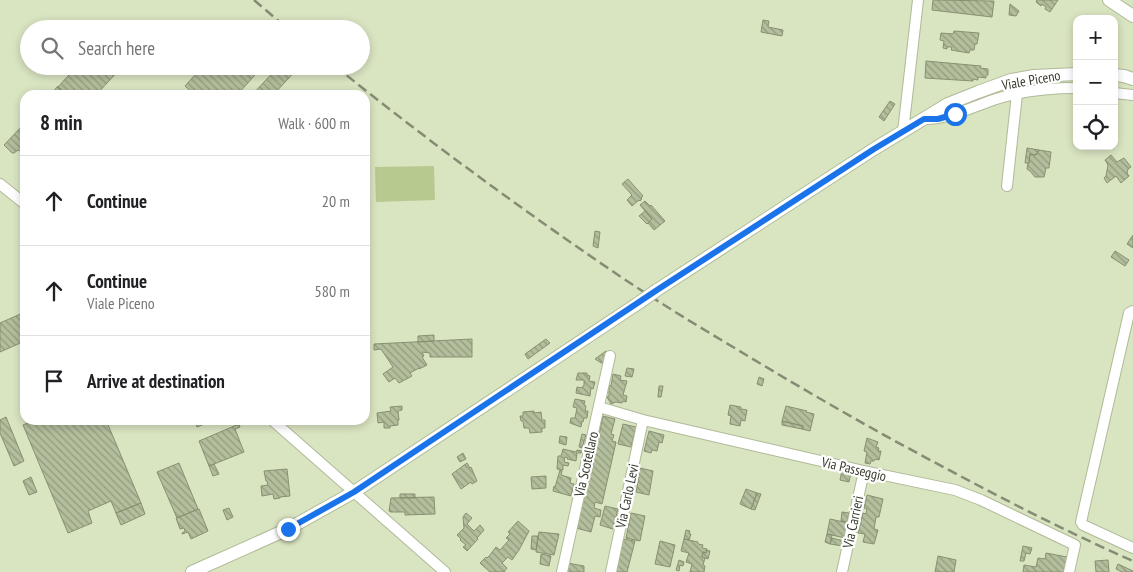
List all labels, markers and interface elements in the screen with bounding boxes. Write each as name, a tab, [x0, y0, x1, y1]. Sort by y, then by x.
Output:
map controls	[1073, 15, 1118, 150]
button: +	[1073, 15, 1118, 60]
search box	[20, 20, 370, 75]
icon: search	[38, 34, 66, 62]
text: Search here	[78, 36, 155, 60]
button: −	[1073, 60, 1118, 105]
street label: Viale Piceno	[999, 66, 1062, 94]
route start	[944, 103, 967, 126]
button: locate	[1073, 105, 1118, 150]
text: 8 min	[40, 109, 82, 136]
text: Walk · 600 m	[278, 113, 350, 133]
icon: ahead	[40, 187, 68, 215]
text: Continue	[87, 189, 147, 213]
text: 20 m	[322, 191, 350, 211]
text: Continue	[87, 269, 147, 293]
icon: ahead	[40, 277, 68, 305]
text: 580 m	[315, 281, 350, 301]
text: Viale Piceno	[87, 293, 155, 313]
icon: arrive	[40, 367, 68, 395]
text: Arrive at destination	[87, 369, 225, 393]
street label: Via Scotellaro	[570, 430, 602, 499]
street label: Via Passeggio	[819, 453, 888, 485]
street label: Via Carlo Levi	[611, 462, 643, 531]
street label: Via Carrieri	[838, 494, 867, 551]
route end	[277, 518, 300, 541]

